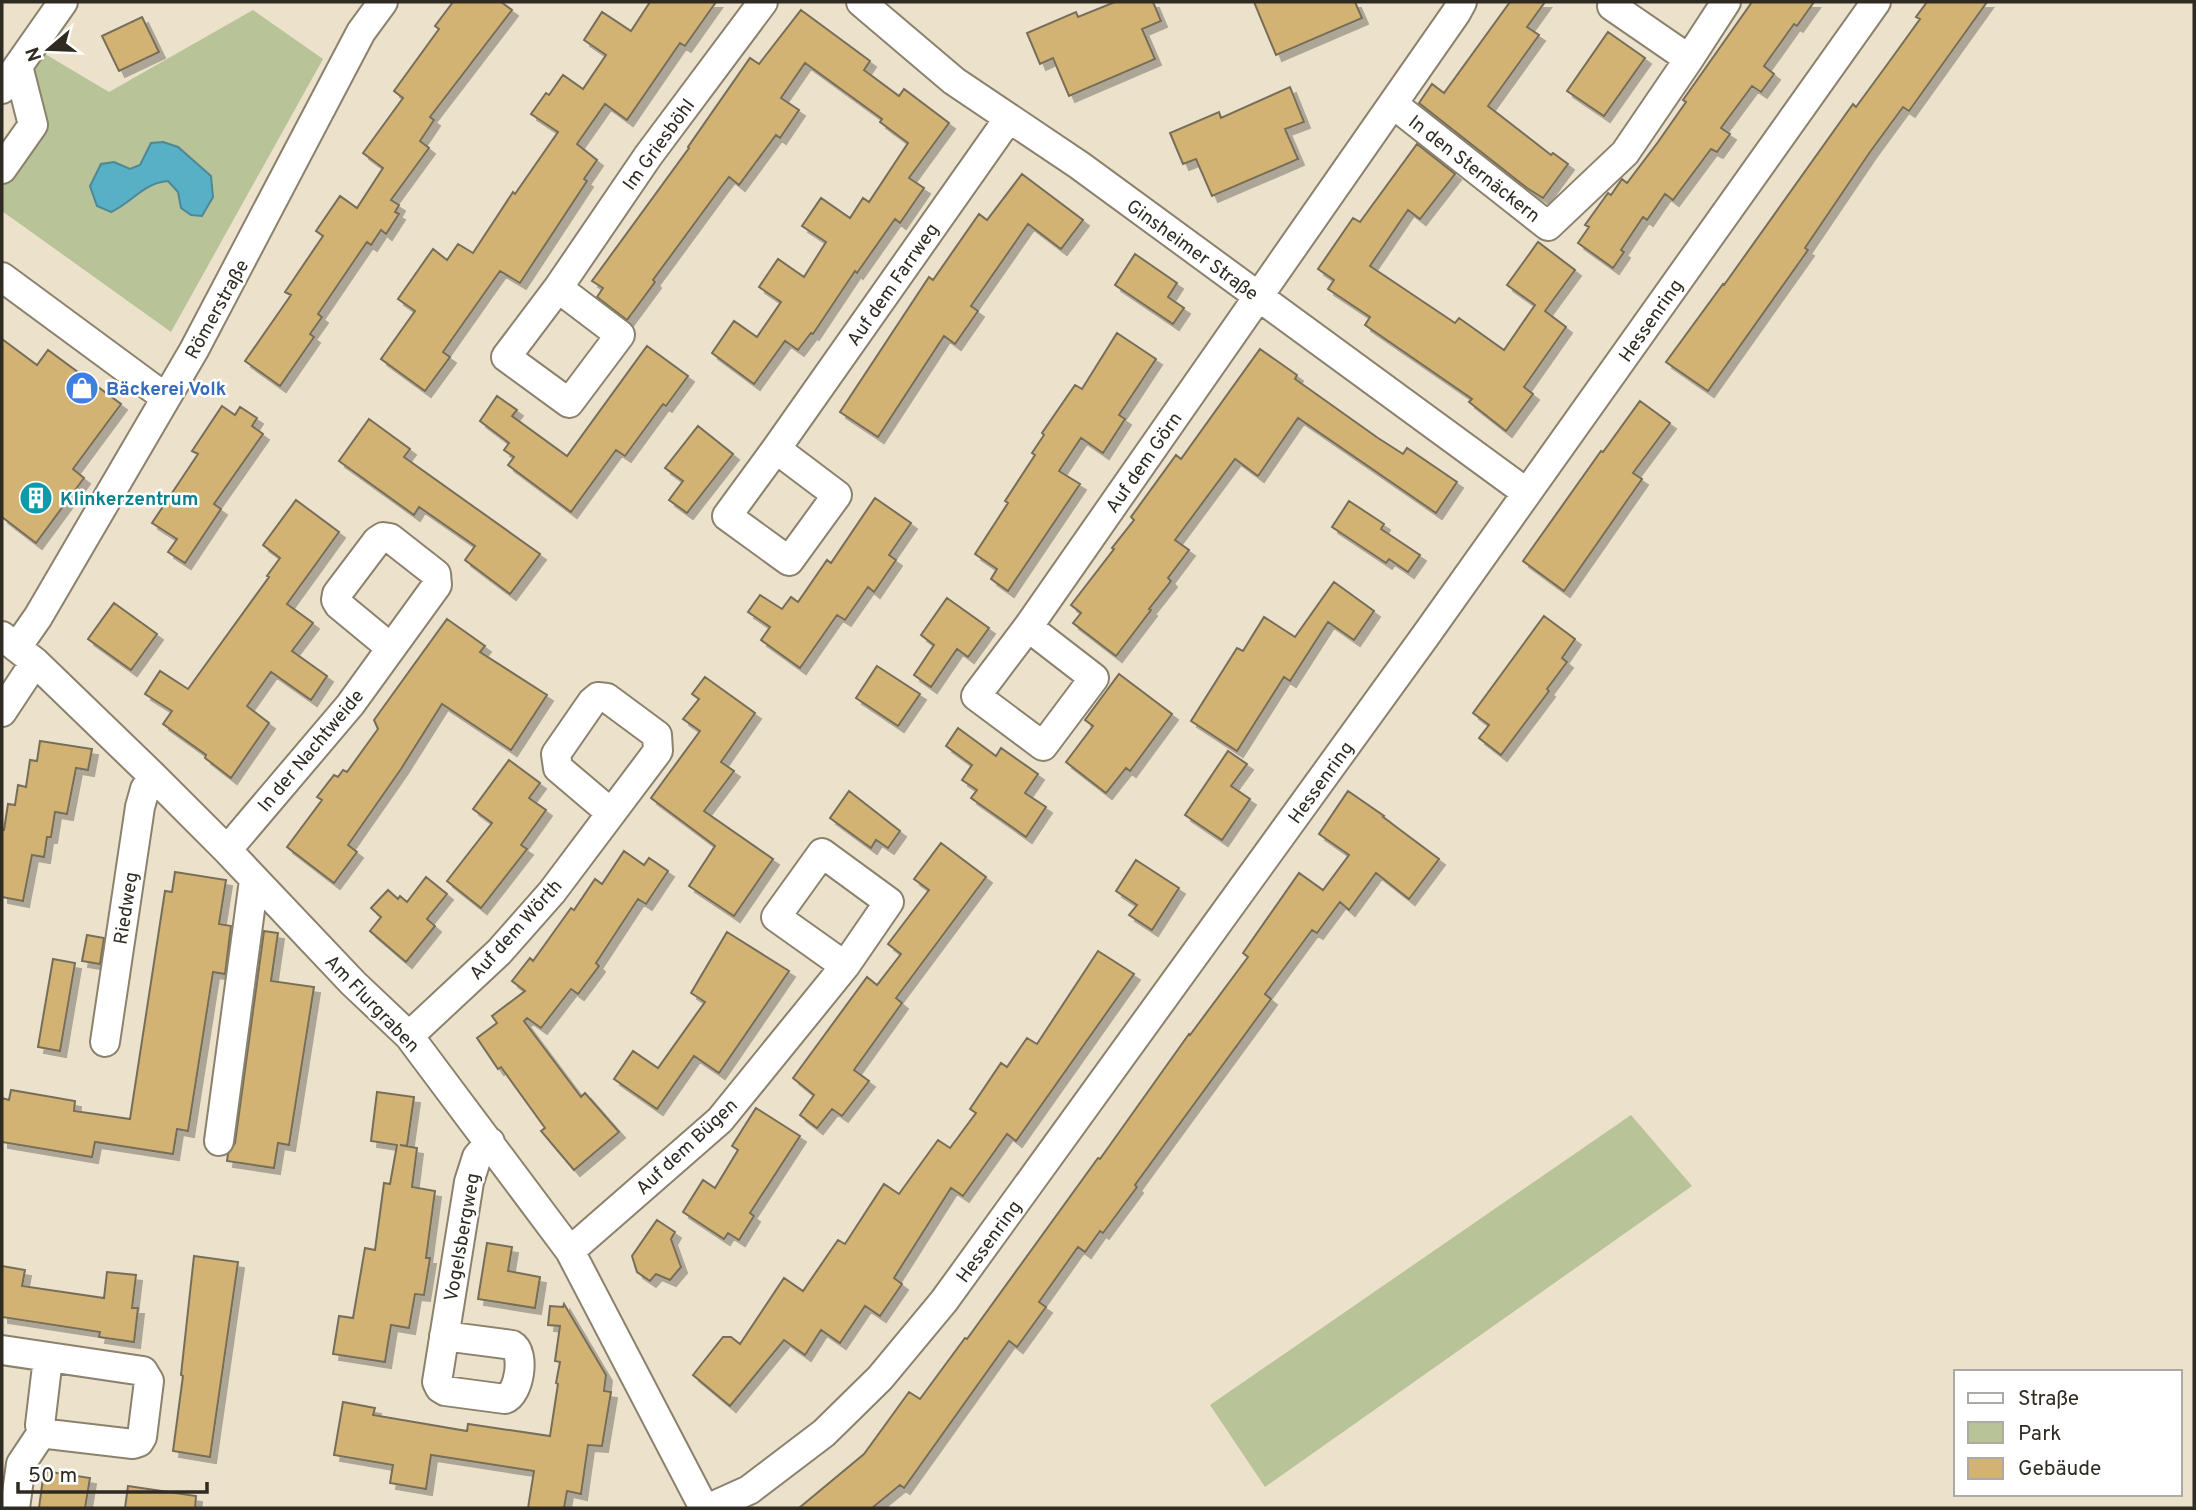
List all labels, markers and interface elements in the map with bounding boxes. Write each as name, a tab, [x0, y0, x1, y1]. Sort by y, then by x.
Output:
north arrow	[14, 14, 84, 84]
text: N	[21, 44, 48, 64]
street label: Im Griesböhl	[618, 95, 701, 196]
street label: In den Sternäckern	[1403, 111, 1545, 229]
street label: Ginsheimer Straße	[1121, 195, 1263, 307]
street label: Auf dem Farrweg	[842, 219, 945, 351]
street label: Römerstraße	[181, 256, 255, 364]
street label: Hessenring	[1614, 275, 1689, 367]
shop icon: Bäckerei Volk	[63, 369, 101, 407]
place label: Bäckerei Volk	[106, 378, 227, 402]
street label: Auf dem Görn	[1101, 408, 1188, 518]
building icon: Klinkerzentrum	[17, 479, 55, 517]
place label: Klinkerzentrum	[60, 488, 198, 512]
street label: In der Nachtweide	[253, 685, 370, 817]
street label: Hessenring	[1284, 737, 1360, 829]
street label: Riedweg	[109, 870, 145, 946]
street label: Auf dem Wörth	[465, 875, 568, 986]
street label: Am Flurgraben	[319, 950, 424, 1058]
street label: Auf dem Bügen	[631, 1094, 743, 1201]
street label: Vogelsbergweg	[440, 1171, 486, 1303]
street label: Hessenring	[952, 1196, 1028, 1288]
legend	[1954, 1370, 2182, 1496]
text: Straße	[2018, 1386, 2079, 1413]
text: Park	[2018, 1421, 2061, 1448]
scale bar	[18, 1450, 206, 1494]
text: Gebäude	[2018, 1456, 2101, 1483]
text: 50 m	[28, 1463, 77, 1490]

